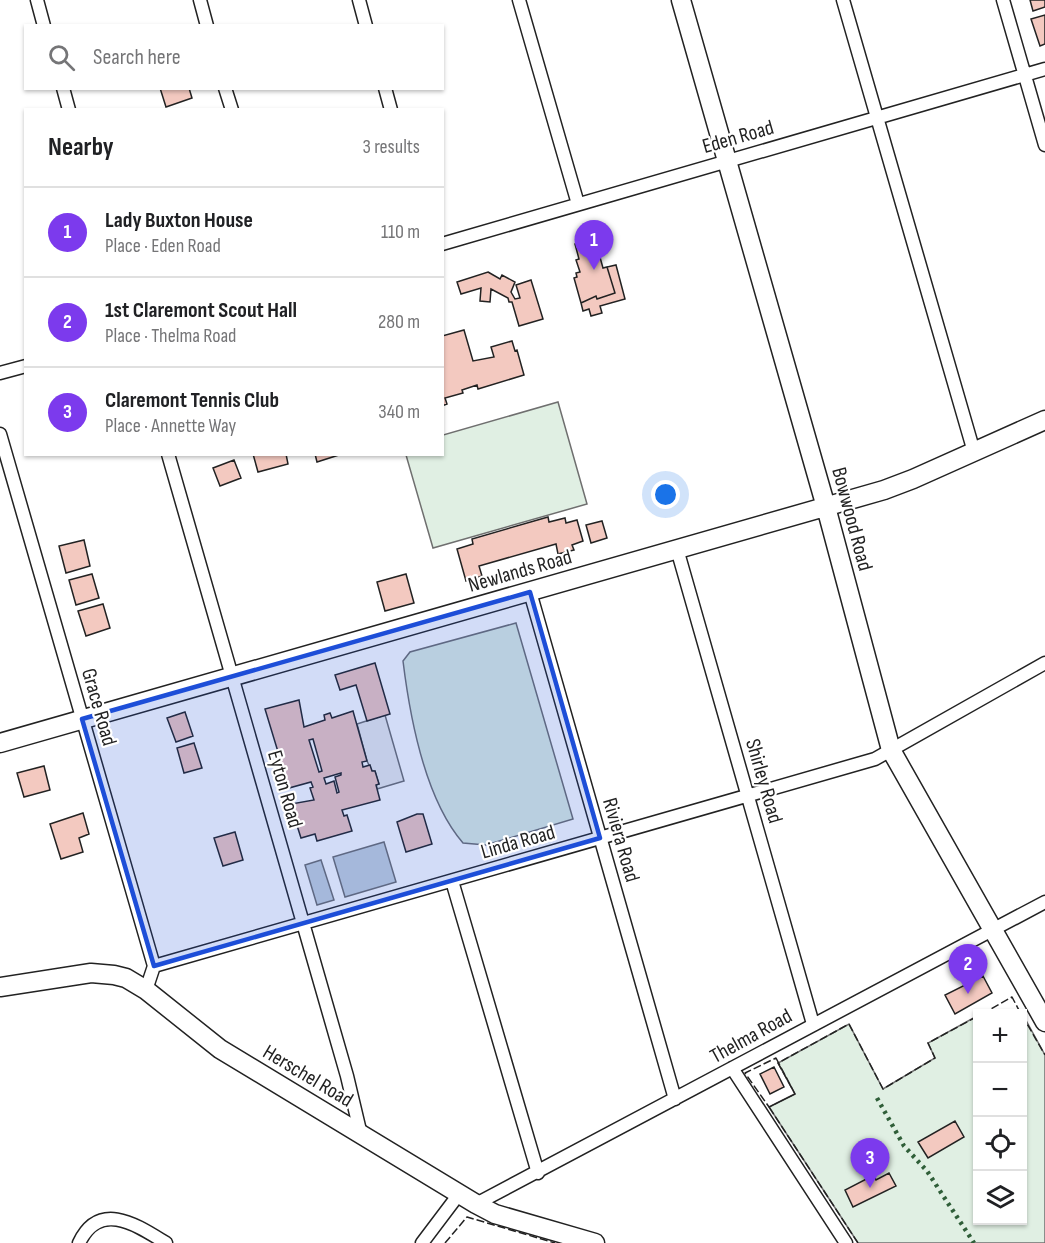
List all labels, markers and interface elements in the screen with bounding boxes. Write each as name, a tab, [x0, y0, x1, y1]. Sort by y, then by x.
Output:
search box	[24, 24, 444, 90]
icon: search	[45, 41, 78, 74]
text: Search here	[93, 44, 180, 71]
street label: Eden Road	[699, 115, 777, 159]
text: Nearby	[48, 132, 114, 163]
text: 3 results	[363, 135, 420, 159]
text: Lady Buxton House	[105, 207, 253, 234]
text: 1	[64, 220, 71, 244]
text: 110 m	[381, 220, 420, 244]
pin: 1	[574, 220, 614, 270]
text: Place · Eden Road	[105, 234, 221, 258]
text: 1st Claremont Scout Hall	[105, 297, 297, 324]
text: 2	[63, 310, 72, 334]
text: 280 m	[378, 310, 420, 334]
text: Place · Thelma Road	[105, 324, 236, 348]
text: Claremont Tennis Club	[105, 387, 279, 414]
text: 3	[63, 400, 72, 424]
text: 340 m	[378, 400, 420, 424]
text: Place · Annette Way	[105, 414, 236, 438]
street label: Bowwood Road	[826, 465, 878, 573]
your location	[651, 480, 680, 509]
street label: Newlands Road	[465, 544, 575, 598]
street label: Grace Road	[76, 665, 122, 749]
street label: Shirley Road	[740, 736, 788, 826]
street label: Eyton Road	[262, 747, 308, 831]
street label: Riviera Road	[597, 795, 645, 885]
street label: Linda Road	[478, 820, 558, 864]
pin: 2	[948, 944, 988, 994]
street label: Thelma Road	[706, 1003, 796, 1069]
map controls	[973, 1009, 1027, 1225]
button: +	[973, 1009, 1027, 1063]
street label: Herschel Road	[259, 1039, 357, 1113]
button: −	[973, 1063, 1027, 1117]
button: locate	[973, 1117, 1027, 1171]
pin: 3	[850, 1138, 890, 1188]
button: layers	[973, 1171, 1027, 1225]

